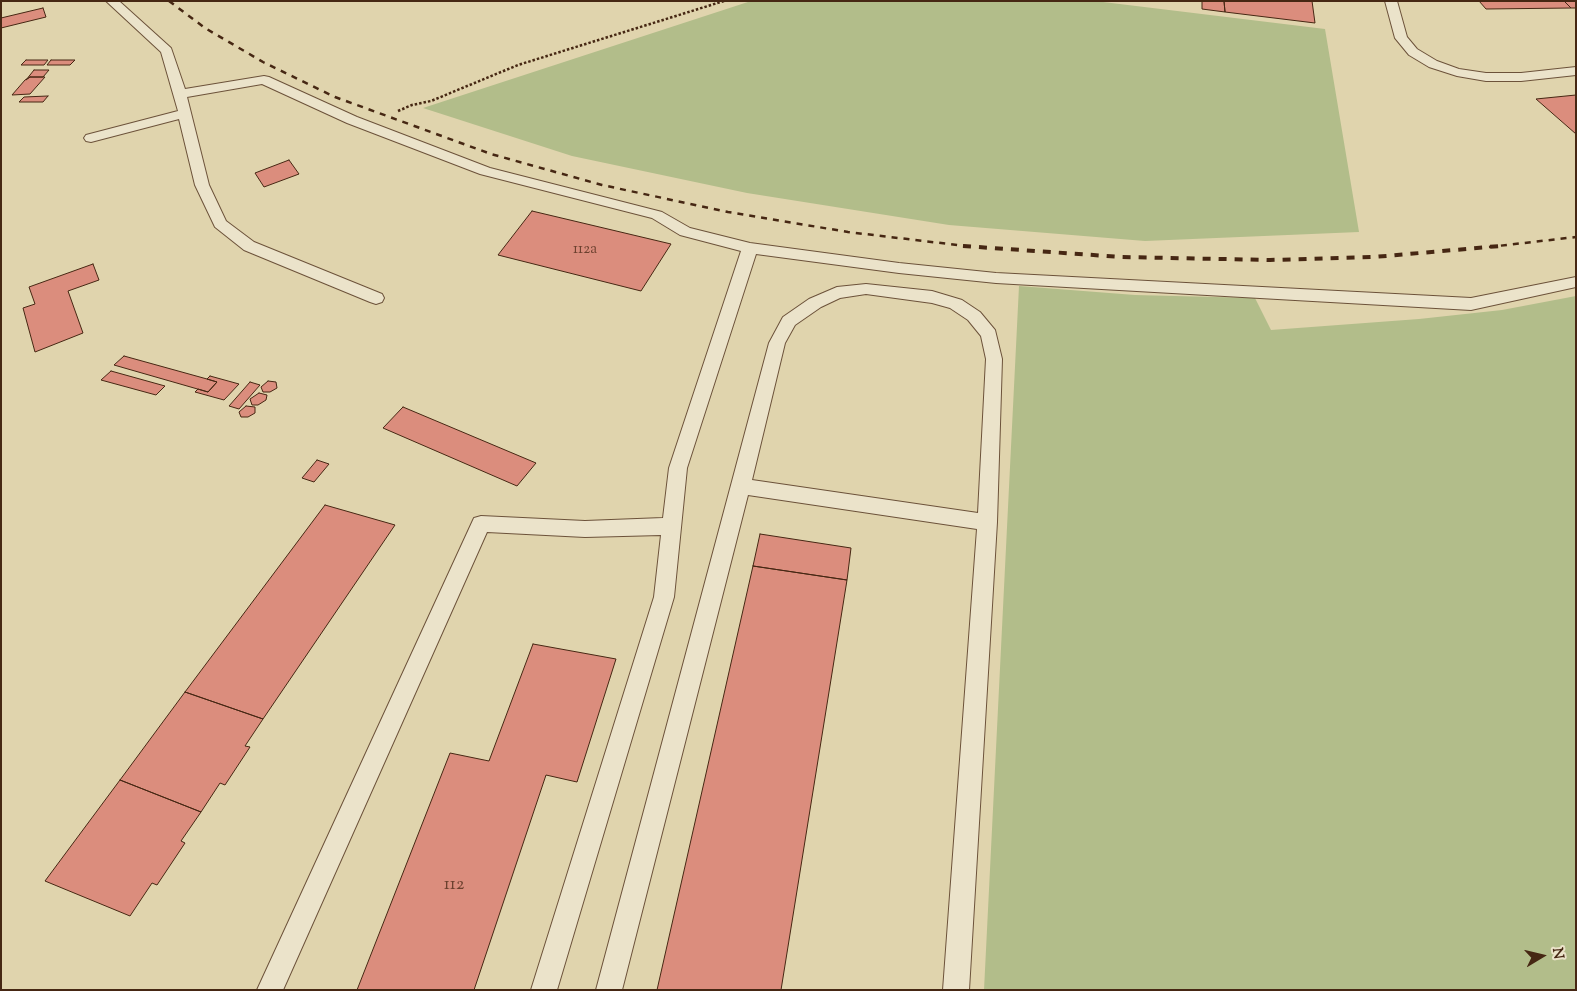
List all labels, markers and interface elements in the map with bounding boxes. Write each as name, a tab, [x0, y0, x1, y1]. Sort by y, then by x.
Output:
house number: 112a	[573, 241, 597, 259]
house number: 112	[444, 875, 464, 897]
north arrow	[1517, 931, 1567, 981]
text: N	[1546, 947, 1568, 961]

